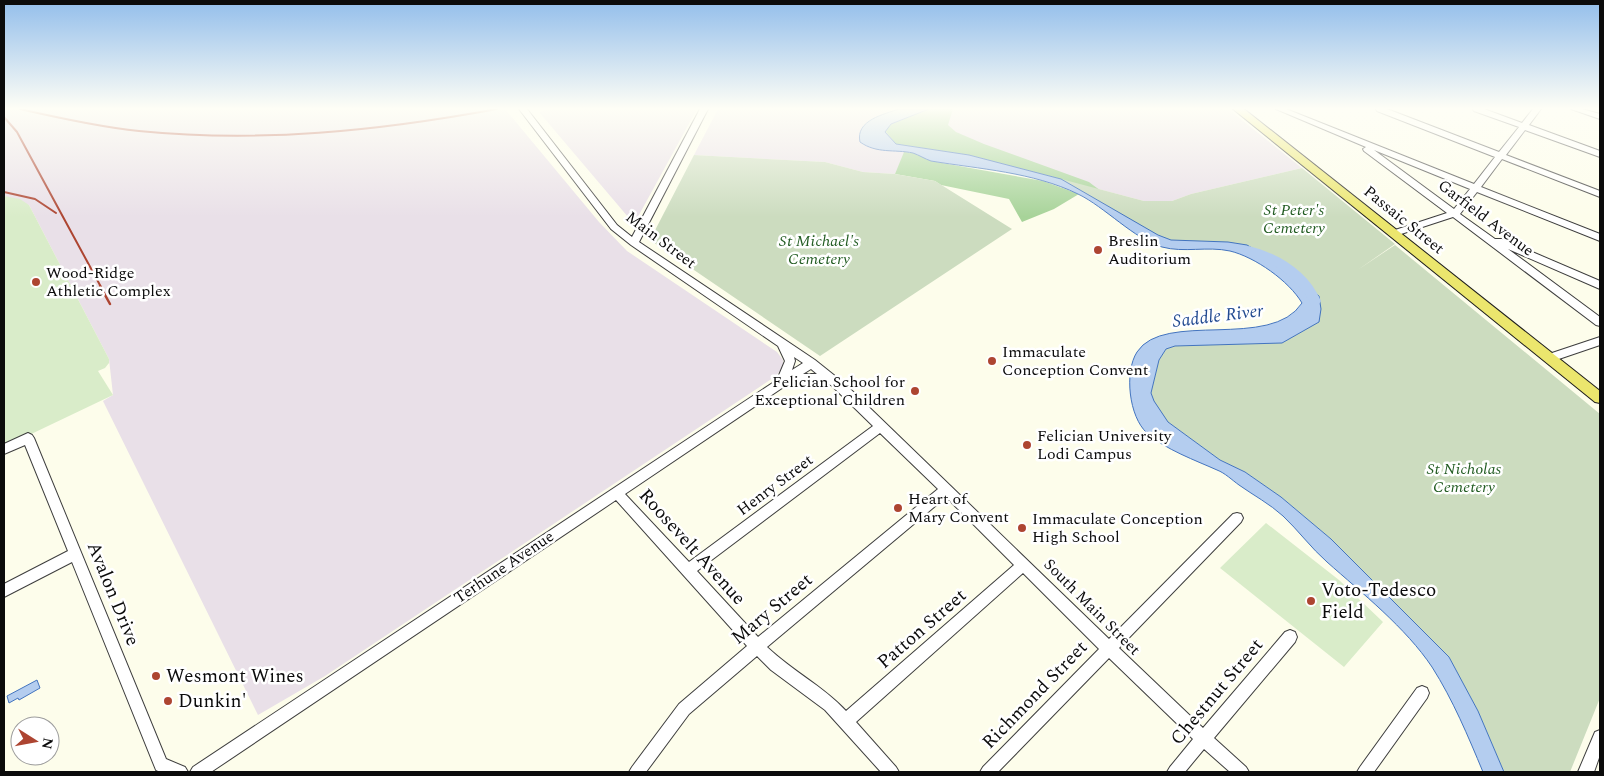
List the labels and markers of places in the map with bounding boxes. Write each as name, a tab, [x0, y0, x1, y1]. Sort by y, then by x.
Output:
place label: Breslin Auditorium	[1108, 229, 1191, 271]
marker: Breslin Auditorium	[1092, 244, 1104, 256]
place label: Wood-Ridge Athletic Complex	[46, 261, 171, 303]
marker: Wood-Ridge Athletic Complex	[30, 276, 42, 288]
place label: Immaculate Conception Convent	[1002, 340, 1149, 382]
marker: Immaculate Conception Convent	[986, 355, 998, 367]
place label: Felician School for Exceptional Children	[754, 370, 905, 412]
marker: Felician School for Exceptional Children	[909, 385, 921, 397]
place label: Felician University Lodi Campus	[1037, 424, 1173, 466]
marker: Felician University Lodi Campus	[1021, 439, 1033, 451]
place label: Heart of Mary Convent	[908, 487, 1009, 529]
marker: Heart of Mary Convent	[892, 502, 904, 514]
place label: Immaculate Conception High School	[1032, 507, 1203, 549]
marker: Immaculate Conception High School	[1016, 522, 1028, 534]
place label: Voto-Tedesco Field	[1321, 576, 1436, 627]
marker: Voto-Tedesco Field	[1305, 595, 1317, 607]
place label: Wesmont Wines	[166, 662, 304, 691]
marker: Wesmont Wines	[150, 670, 162, 682]
place label: Dunkin'	[178, 687, 246, 716]
marker: Dunkin'	[162, 695, 174, 707]

